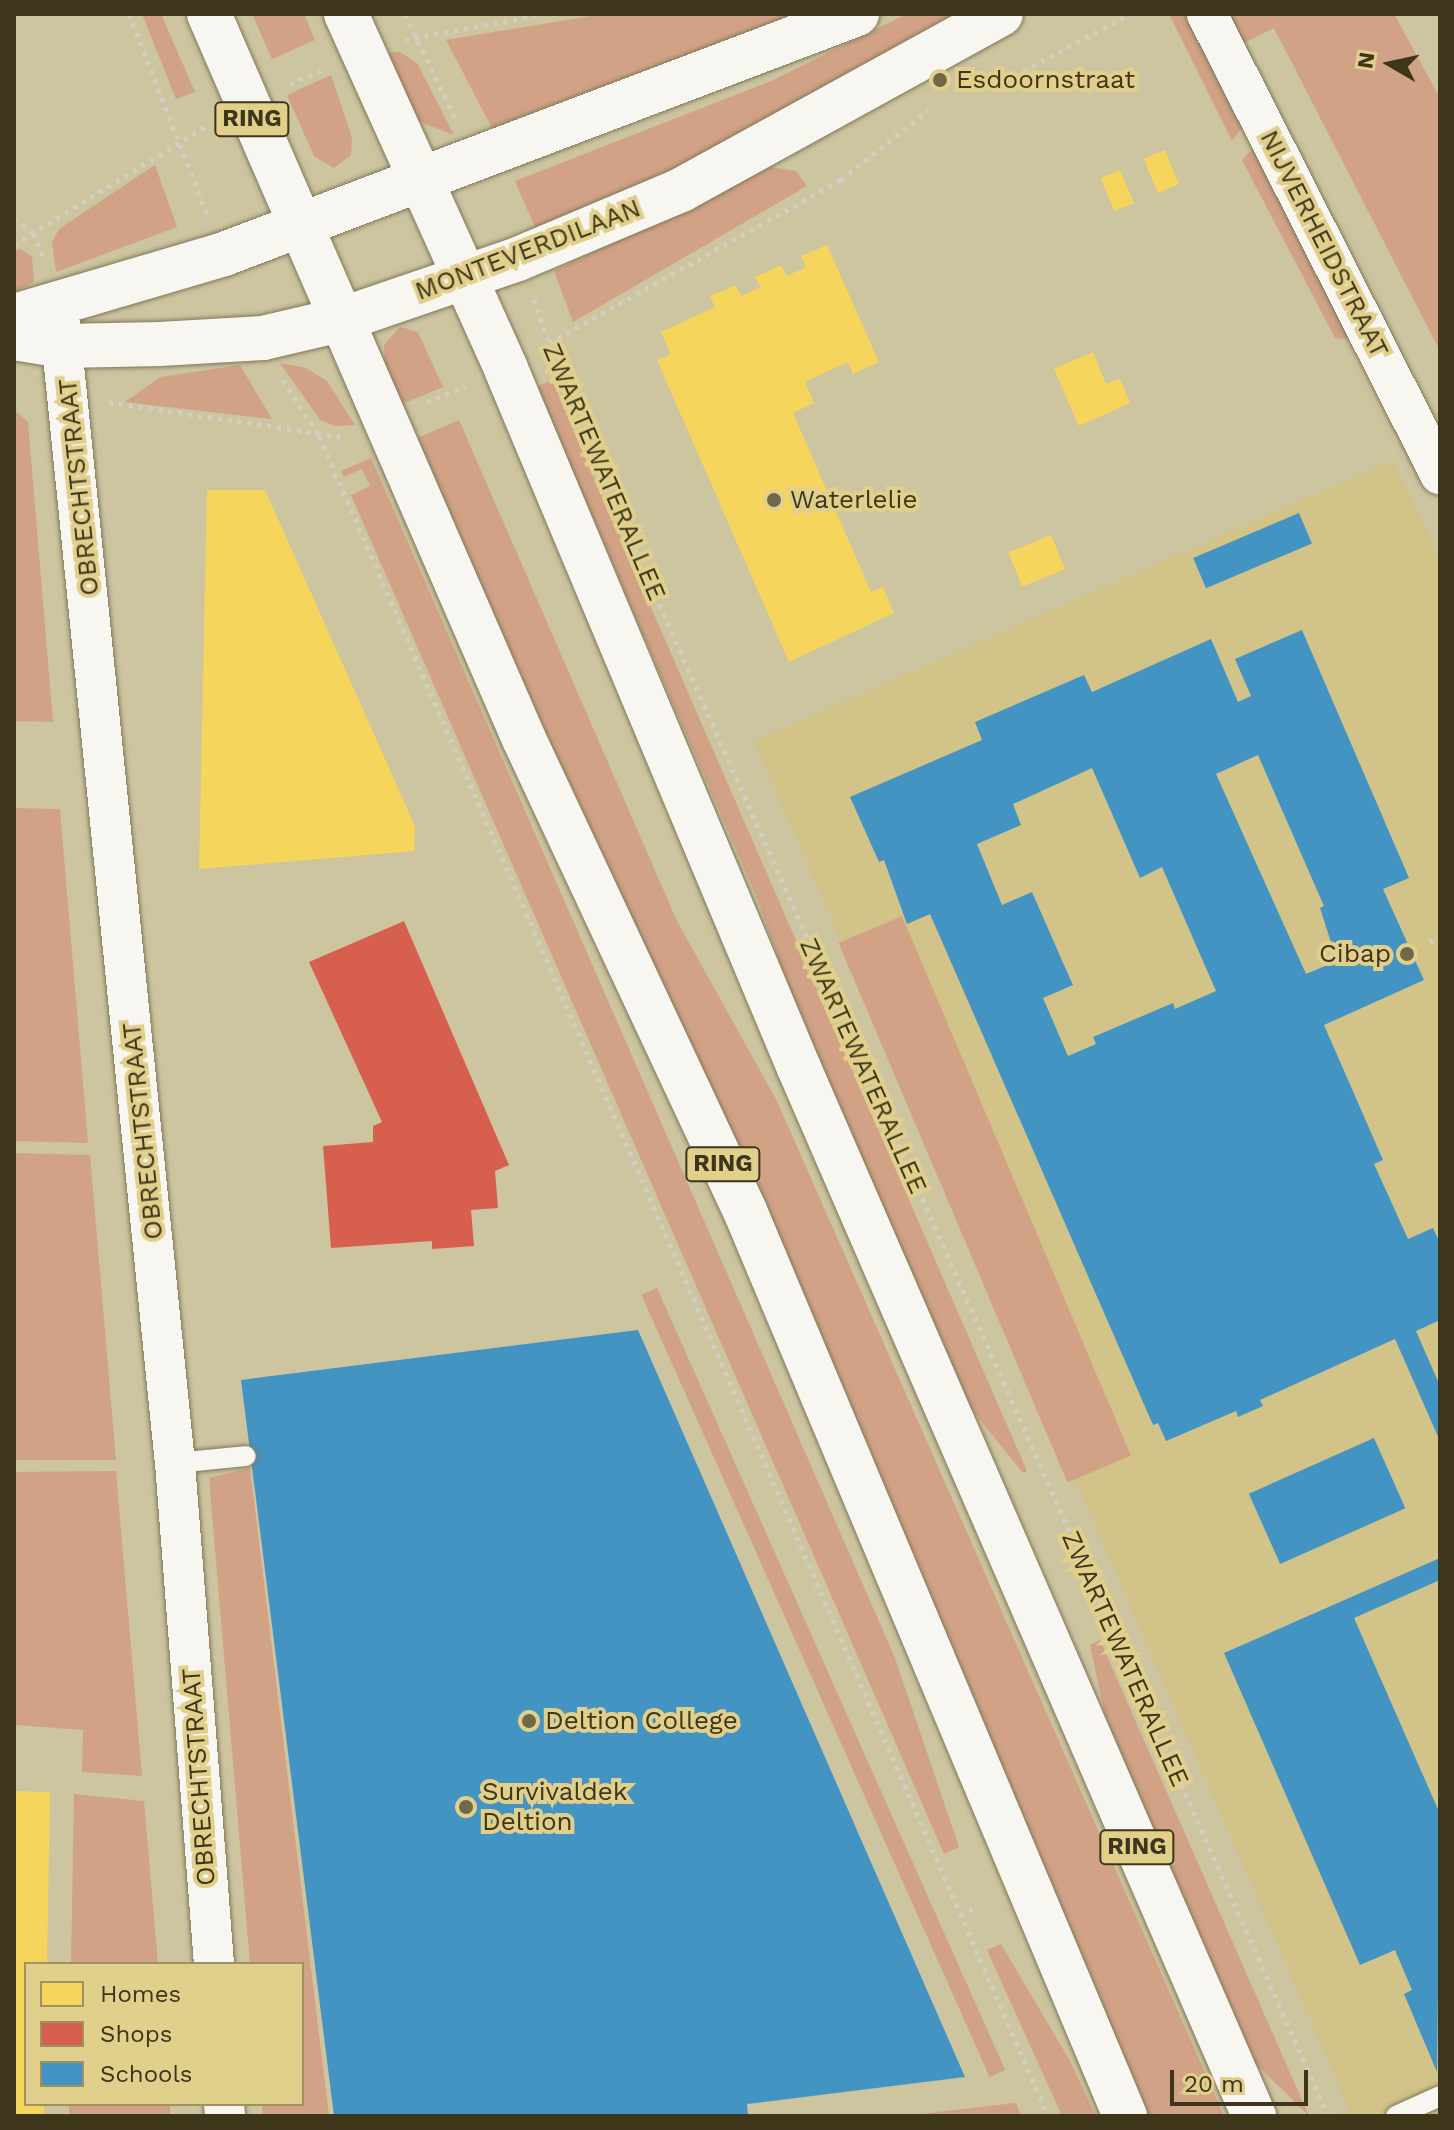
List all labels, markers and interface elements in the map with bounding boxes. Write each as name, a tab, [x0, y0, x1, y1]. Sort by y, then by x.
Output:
north arrow	[1350, 24, 1430, 104]
text: N	[1352, 50, 1379, 70]
place label: Esdoornstraat	[956, 64, 1135, 96]
marker: Esdoornstraat	[931, 71, 949, 89]
road number: RING	[214, 99, 290, 139]
street label: NIJVERHEIDSTRAAT	[1253, 125, 1395, 363]
street label: MONTEVERDILAAN	[411, 193, 645, 307]
street label: ZWARTEWATERALLEE	[536, 339, 672, 605]
street label: OBRECHTSTRAAT	[52, 377, 106, 597]
place label: Waterlelie	[790, 484, 917, 516]
marker: Waterlelie	[765, 491, 783, 509]
street label: ZWARTEWATERALLEE	[793, 933, 933, 1199]
place label: Cibap	[1319, 938, 1391, 970]
marker: Cibap	[1398, 945, 1416, 963]
street label: OBRECHTSTRAAT	[116, 1021, 170, 1241]
road number: RING	[685, 1144, 761, 1184]
street label: ZWARTEWATERALLEE	[1055, 1526, 1195, 1792]
street label: OBRECHTSTRAAT	[176, 1667, 222, 1887]
place label: Deltion College	[545, 1705, 738, 1737]
marker: Deltion College	[520, 1712, 538, 1730]
place label: Survivaldek Deltion	[482, 1776, 628, 1838]
marker: Survivaldek Deltion	[457, 1798, 475, 1816]
road number: RING	[1099, 1827, 1175, 1867]
legend	[24, 1962, 304, 2106]
text: Homes	[100, 1980, 181, 2008]
text: Shops	[100, 2020, 172, 2048]
scale bar	[1174, 2054, 1312, 2104]
text: Schools	[100, 2060, 192, 2088]
text: 20 m	[1184, 2070, 1244, 2098]

